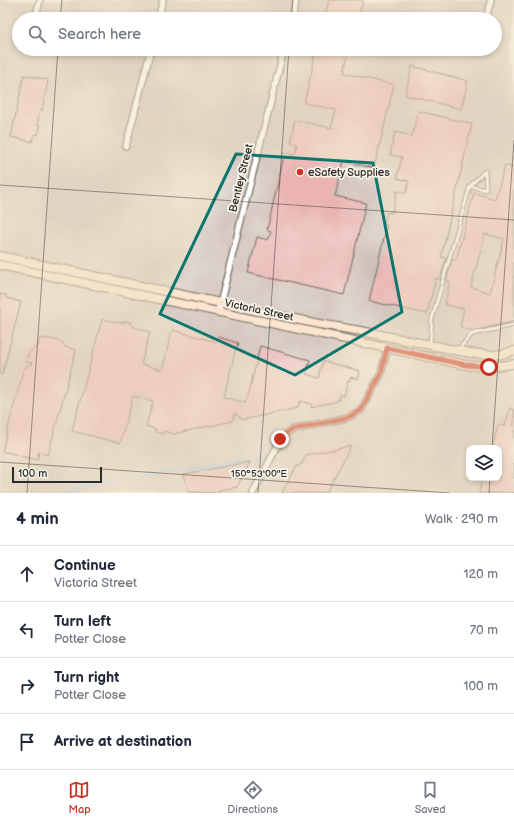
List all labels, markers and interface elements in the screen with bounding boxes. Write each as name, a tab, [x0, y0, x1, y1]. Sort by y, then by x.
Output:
search box	[12, 12, 502, 56]
icon: search	[26, 23, 48, 45]
text: Search here	[58, 25, 141, 44]
street label: Bentley Street	[226, 142, 256, 213]
place label: eSafety Supplies	[308, 166, 390, 179]
marker: eSafety Supplies	[295, 167, 305, 177]
street label: Victoria Street	[223, 296, 295, 324]
route start	[480, 358, 498, 376]
route end	[271, 430, 289, 448]
map controls	[466, 445, 502, 481]
button: layers	[466, 445, 502, 481]
scale bar	[12, 465, 102, 484]
text: 100 m	[18, 467, 47, 480]
text: 150°53'00"E	[231, 468, 288, 480]
text: 4 min	[16, 509, 59, 529]
text: Walk · 290 m	[425, 511, 498, 527]
text: Continue	[54, 556, 116, 575]
icon: ahead	[16, 563, 38, 585]
text: 120 m	[463, 566, 498, 582]
text: Victoria Street	[54, 575, 137, 591]
text: Turn left	[54, 612, 111, 631]
icon: left	[16, 619, 38, 641]
text: 70 m	[470, 622, 498, 638]
text: Potter Close	[54, 631, 126, 647]
text: Turn right	[54, 668, 119, 687]
icon: right	[16, 675, 38, 697]
text: 100 m	[463, 678, 498, 694]
text: Potter Close	[54, 687, 126, 703]
icon: arrive	[16, 731, 38, 753]
text: Arrive at destination	[54, 732, 192, 751]
tab: Map	[68, 779, 91, 816]
tab: Directions	[227, 779, 278, 816]
tab: Saved	[415, 779, 446, 816]

